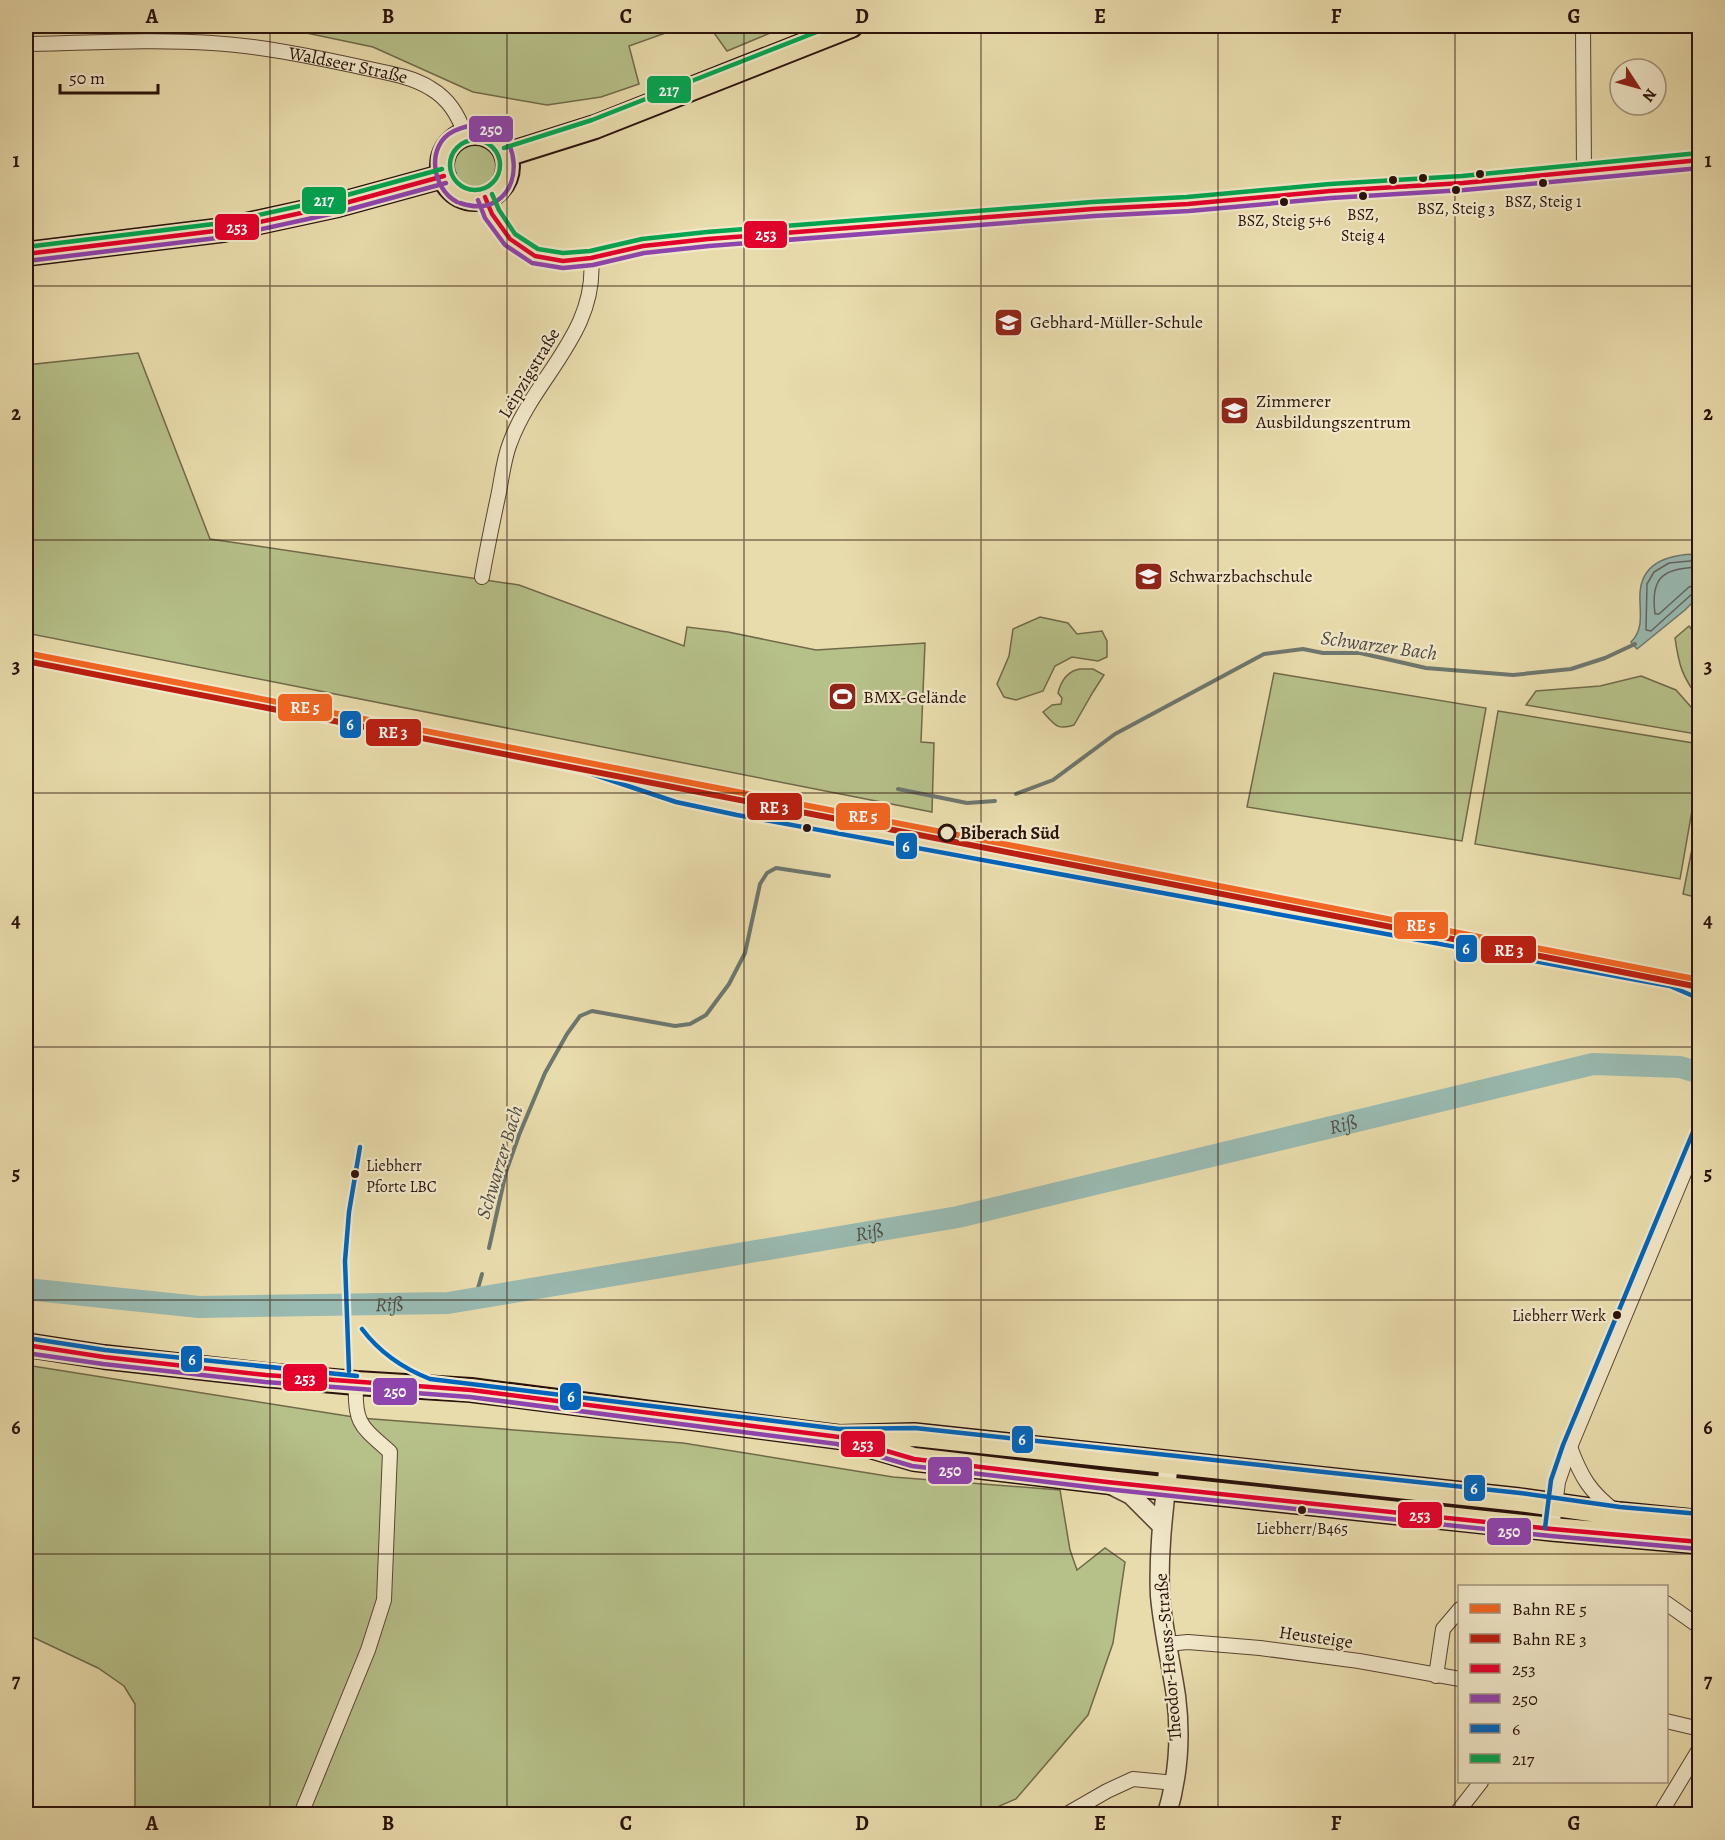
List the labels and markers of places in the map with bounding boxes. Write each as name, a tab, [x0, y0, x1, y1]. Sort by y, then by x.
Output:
unlabelled marker	[1474, 168, 1486, 180]
unlabelled marker	[1417, 172, 1429, 184]
unlabelled marker	[1387, 174, 1399, 186]
marker: BSZ, Steig 1	[1537, 177, 1549, 189]
marker: BSZ, Steig 3	[1450, 184, 1462, 196]
marker: BSZ, Steig 4	[1357, 190, 1369, 202]
place label: BSZ, Steig 1	[1505, 191, 1582, 213]
marker: BSZ, Steig 5+6	[1278, 196, 1290, 208]
place label: BSZ, Steig 3	[1417, 198, 1495, 220]
place label: BSZ, Steig 4	[1341, 204, 1385, 247]
place label: BSZ, Steig 5+6	[1237, 210, 1331, 232]
school or university icon: Gebhard-Müller-Schule	[993, 306, 1025, 338]
place label: Gebhard-Müller-Schule	[1030, 310, 1203, 334]
place label: Zimmerer Ausbildungszentrum	[1255, 389, 1411, 434]
school or university icon: Zimmerer Ausbildungszentrum	[1219, 395, 1251, 427]
school or university icon: Schwarzbachschule	[1132, 560, 1164, 592]
place label: Schwarzbachschule	[1169, 564, 1313, 588]
sports icon: BMX-Gelände	[826, 681, 858, 713]
place label: BMX-Gelände	[863, 685, 967, 709]
place label: Biberach Süd	[960, 821, 1060, 845]
unlabelled marker	[801, 822, 813, 834]
marker: Biberach Süd	[938, 824, 956, 842]
place label: Liebherr Pforte LBC	[366, 1155, 437, 1198]
marker: Liebherr Pforte LBC	[349, 1168, 361, 1180]
place label: Liebherr Werk	[1512, 1305, 1606, 1327]
marker: Liebherr Werk	[1611, 1309, 1623, 1321]
marker: Liebherr/B465	[1296, 1504, 1308, 1516]
place label: Liebherr/B465	[1256, 1518, 1348, 1540]

